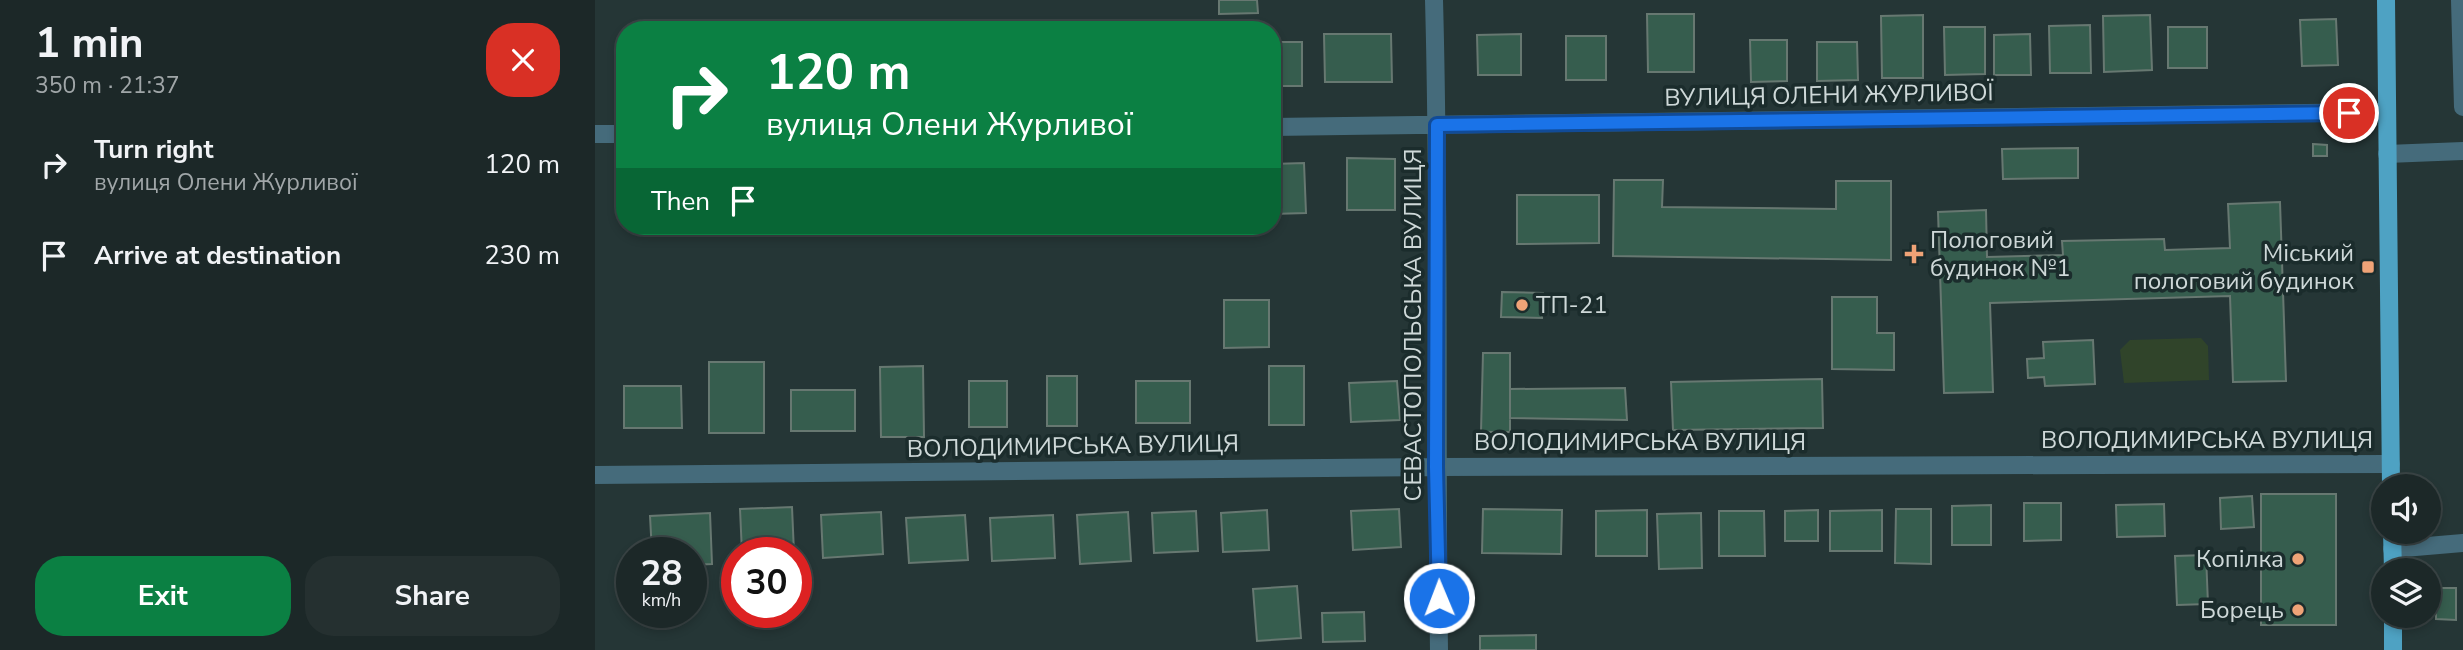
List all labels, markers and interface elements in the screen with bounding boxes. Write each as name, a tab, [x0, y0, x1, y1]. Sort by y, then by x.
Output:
text: 1 min	[35, 15, 144, 72]
button: close	[486, 23, 560, 97]
text: 120 m	[766, 39, 910, 106]
icon: right	[651, 49, 742, 140]
text: 350 m · 21:37	[35, 70, 180, 101]
street label: ВУЛИЦЯ ОЛЕНИ ЖУРЛИВОЇ	[1664, 76, 1995, 114]
pin	[2319, 83, 2379, 143]
icon: arrive	[2330, 94, 2368, 132]
text: вулиця Олени Журливої	[766, 103, 1133, 146]
text: Turn right	[94, 132, 213, 167]
icon: right	[35, 146, 73, 184]
text: 120 m	[484, 147, 560, 182]
street label: СЕВАСТОПОЛЬСЬКА ВУЛИЦЯ	[1397, 148, 1429, 502]
text: вулиця Олени Журливої	[94, 167, 358, 198]
icon: arrive	[724, 182, 762, 220]
text: Then	[651, 184, 710, 219]
place label: Пологовий будинок №1	[1930, 224, 2071, 284]
icon: arrive	[35, 237, 73, 275]
place label: Міський пологовий будинок	[2134, 237, 2354, 297]
text: Arrive at destination	[94, 238, 341, 273]
text: 230 m	[484, 238, 560, 273]
marker: Пологовий будинок №1	[1904, 244, 1924, 264]
marker: Міський пологовий будинок	[2360, 259, 2376, 275]
place label: ТП-21	[1536, 289, 1608, 321]
marker: ТП-21	[1514, 297, 1530, 313]
street label: ВОЛОДИМИРСЬКА ВУЛИЦЯ	[2041, 424, 2373, 456]
street label: ВОЛОДИМИРСЬКА ВУЛИЦЯ	[1474, 426, 1806, 458]
street label: ВОЛОДИМИРСЬКА ВУЛИЦЯ	[907, 427, 1239, 465]
map controls	[2371, 474, 2441, 628]
button: sound	[2371, 474, 2441, 544]
speed limit sign: 30	[721, 537, 812, 628]
place label: Копілка	[2196, 543, 2284, 575]
text: 28	[640, 550, 683, 597]
marker: Копілка	[2290, 551, 2306, 567]
button: Exit	[35, 556, 291, 636]
button: Share	[305, 556, 560, 636]
button: layers	[2371, 558, 2441, 628]
position arrow	[1402, 561, 1476, 635]
text: km/h	[642, 588, 681, 612]
place label: Борець	[2200, 594, 2284, 626]
marker: Борець	[2290, 602, 2306, 618]

